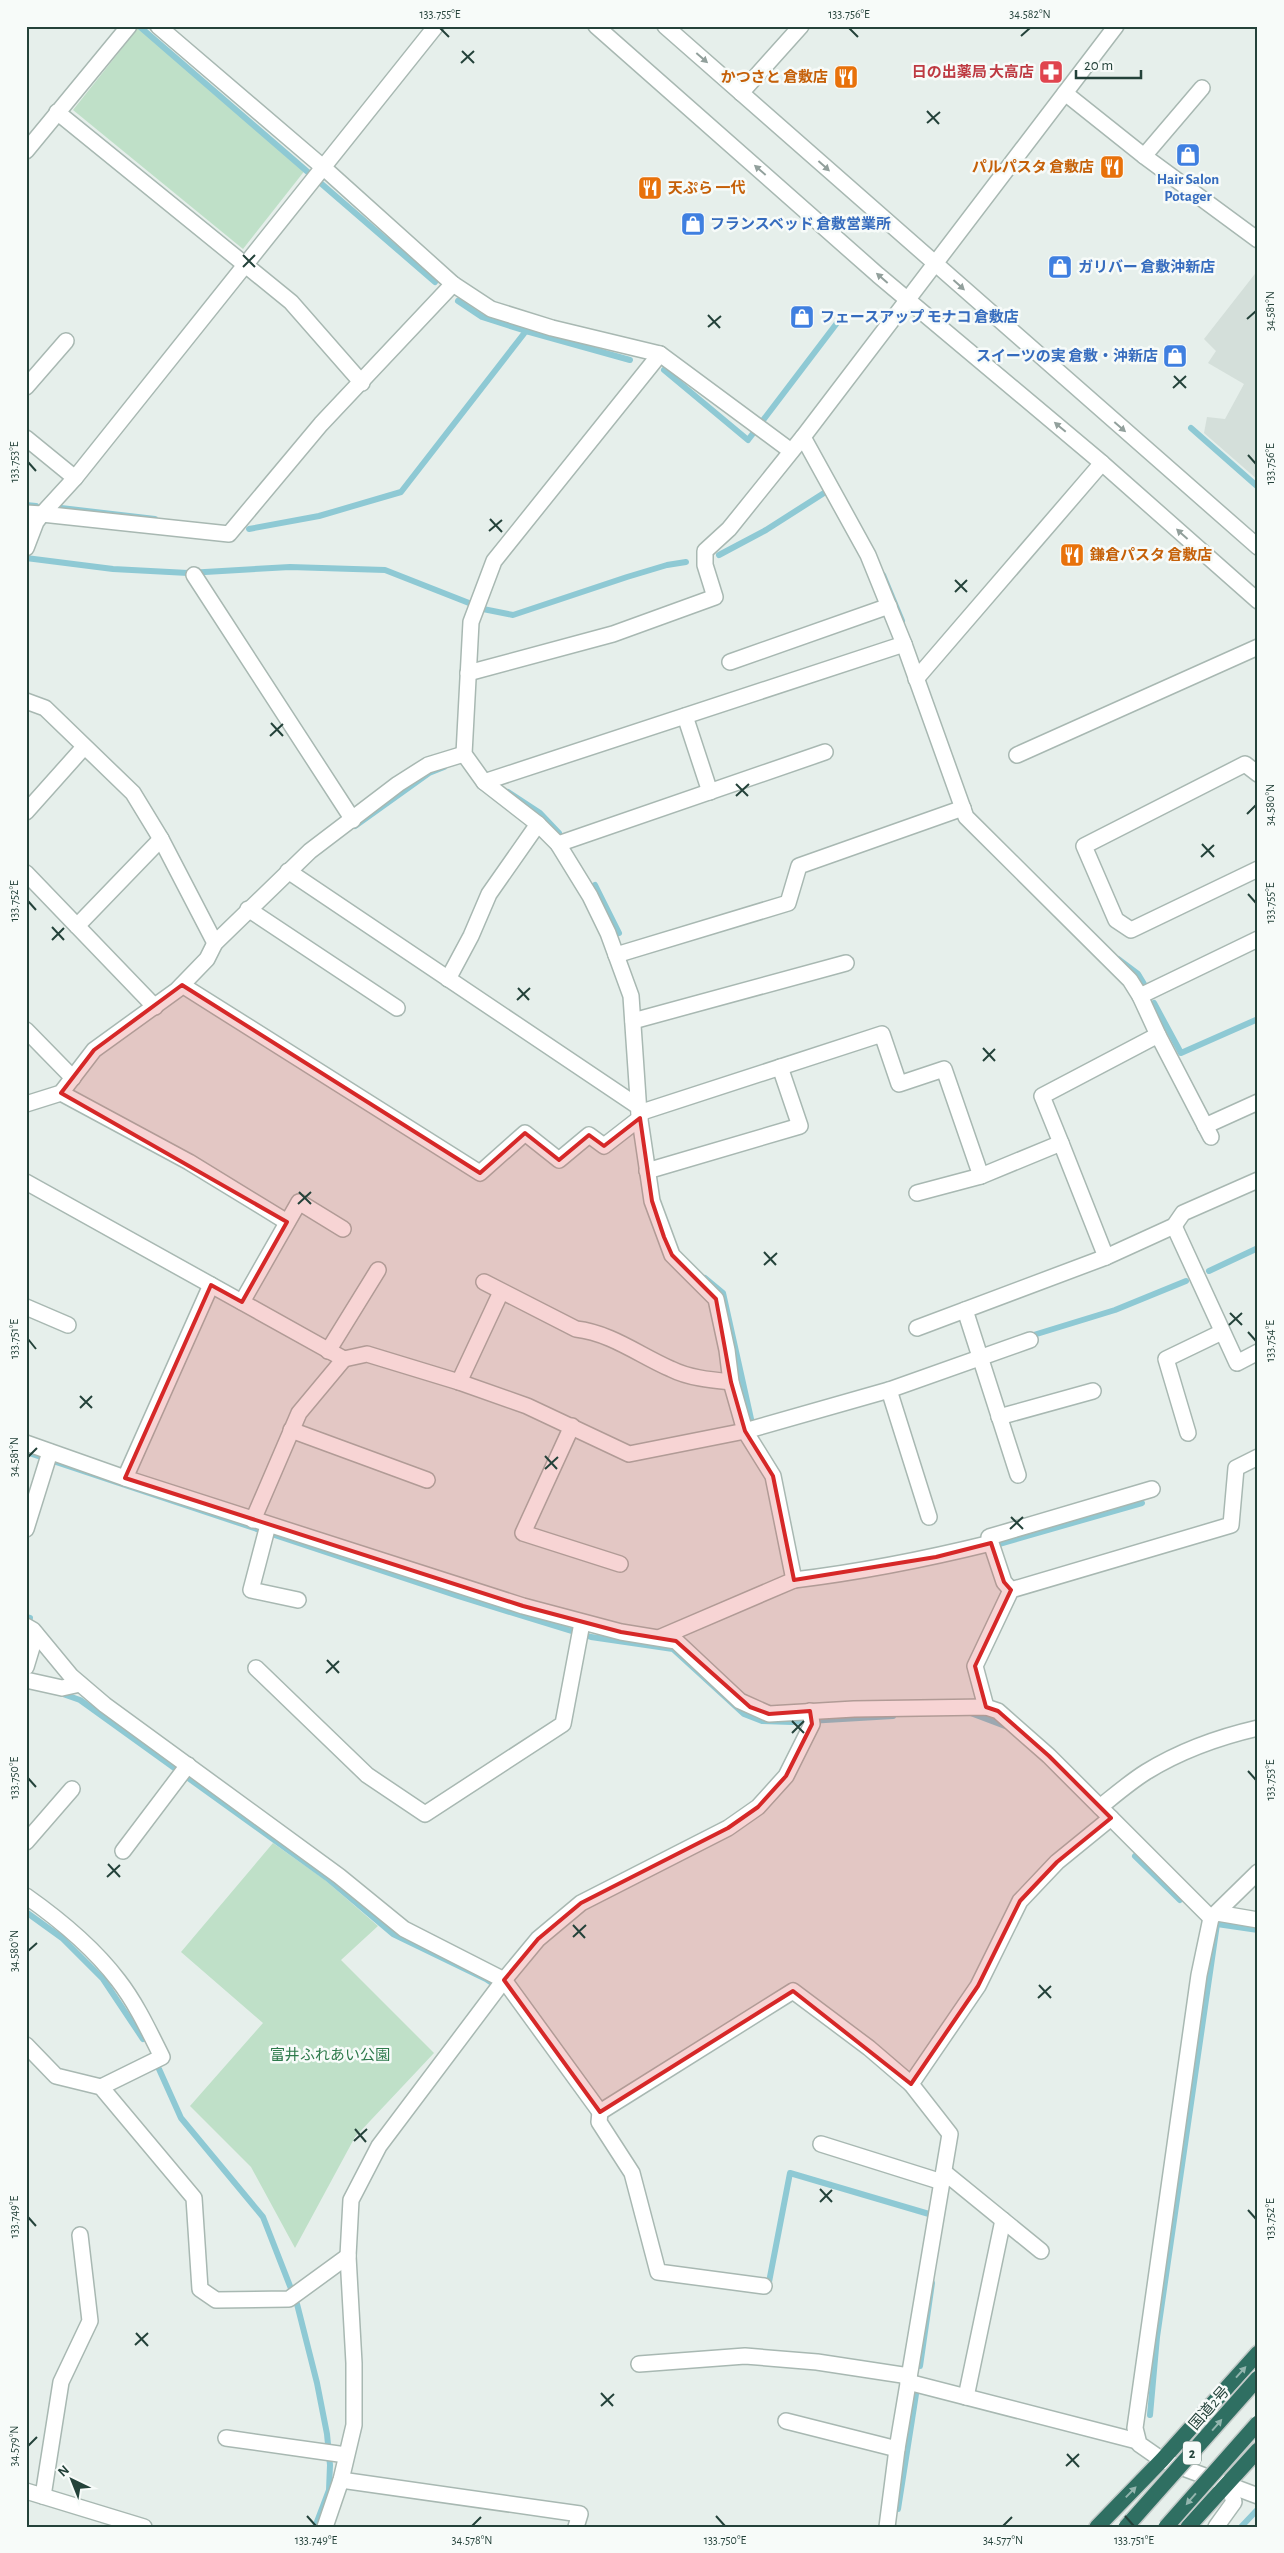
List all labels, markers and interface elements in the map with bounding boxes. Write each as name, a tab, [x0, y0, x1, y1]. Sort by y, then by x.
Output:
text: 133.755°E	[419, 8, 461, 20]
text: 133.756°E	[828, 8, 870, 20]
text: 34.582°N	[1009, 8, 1051, 20]
scale bar	[1076, 48, 1142, 80]
one-way arrow	[695, 53, 708, 64]
text: 20 m	[1084, 58, 1113, 73]
pharmacy icon: 日の出薬局 大高店	[1038, 59, 1064, 85]
restaurant icon: かつさと 倉敷店	[833, 64, 859, 90]
place label: 日の出薬局 大高店	[912, 64, 1034, 80]
place label: かつさと 倉敷店	[721, 68, 828, 85]
shop icon: Hair Salon Potager	[1175, 142, 1201, 168]
restaurant icon: パルパスタ 倉敷店	[1099, 154, 1125, 180]
place label: パルパスタ 倉敷店	[972, 158, 1094, 175]
one-way arrow	[817, 160, 829, 172]
one-way arrow	[753, 165, 766, 176]
place label: Hair Salon Potager	[1157, 172, 1219, 204]
restaurant icon: 天ぷら 一代	[637, 175, 663, 201]
place label: 天ぷら 一代	[668, 179, 745, 196]
shop icon: フランスベッド 倉敷営業所	[680, 211, 706, 237]
place label: フランスベッド 倉敷営業所	[710, 215, 891, 232]
shop icon: ガリバー 倉敷沖新店	[1047, 254, 1073, 280]
place label: ガリバー 倉敷沖新店	[1078, 258, 1215, 275]
one-way arrow	[875, 272, 888, 283]
one-way arrow	[952, 279, 964, 291]
text: 34.581°N	[1264, 291, 1276, 331]
shop icon: フェースアップ モナコ 倉敷店	[789, 304, 815, 330]
place label: フェースアップ モナコ 倉敷店	[820, 308, 1019, 325]
shop icon: スイーツの実 倉敷・沖新店	[1162, 343, 1188, 369]
place label: スイーツの実 倉敷・沖新店	[976, 347, 1158, 364]
one-way arrow	[1114, 421, 1126, 433]
one-way arrow	[1053, 422, 1066, 433]
text: 133.753°E	[8, 441, 20, 483]
text: 133.756°E	[1264, 443, 1276, 485]
one-way arrow	[1177, 528, 1189, 540]
restaurant icon: 鎌倉パスタ 倉敷店	[1059, 542, 1085, 568]
place label: 鎌倉パスタ 倉敷店	[1089, 546, 1212, 563]
text: 34.580°N	[1264, 784, 1276, 826]
text: 133.752°E	[8, 880, 20, 922]
text: 133.755°E	[1264, 882, 1276, 924]
text: 133.751°E	[8, 1319, 20, 1359]
text: 133.754°E	[1264, 1320, 1276, 1362]
text: 34.581°N	[8, 1437, 20, 1477]
text: 133.750°E	[8, 1757, 20, 1799]
text: 133.753°E	[1264, 1759, 1276, 1801]
text: 34.580°N	[8, 1930, 20, 1972]
park label: 富井ふれあい公園	[270, 2046, 390, 2063]
text: 133.749°E	[8, 2196, 20, 2238]
text: 133.752°E	[1264, 2198, 1276, 2240]
one-way arrow	[1235, 2366, 1247, 2378]
street label: 国道2号	[1186, 2383, 1232, 2433]
one-way arrow	[1211, 2419, 1222, 2432]
text: 34.579°N	[8, 2426, 20, 2466]
road number: 2	[1183, 2442, 1201, 2464]
north arrow	[48, 2456, 98, 2506]
text: N	[55, 2463, 72, 2480]
one-way arrow	[1125, 2486, 1137, 2498]
one-way arrow	[1185, 2492, 1196, 2505]
text: 133.749°E	[295, 2534, 337, 2546]
text: 34.578°N	[452, 2534, 492, 2546]
text: 133.750°E	[704, 2534, 746, 2546]
text: 34.577°N	[983, 2534, 1023, 2546]
text: 133.751°E	[1114, 2534, 1154, 2546]

